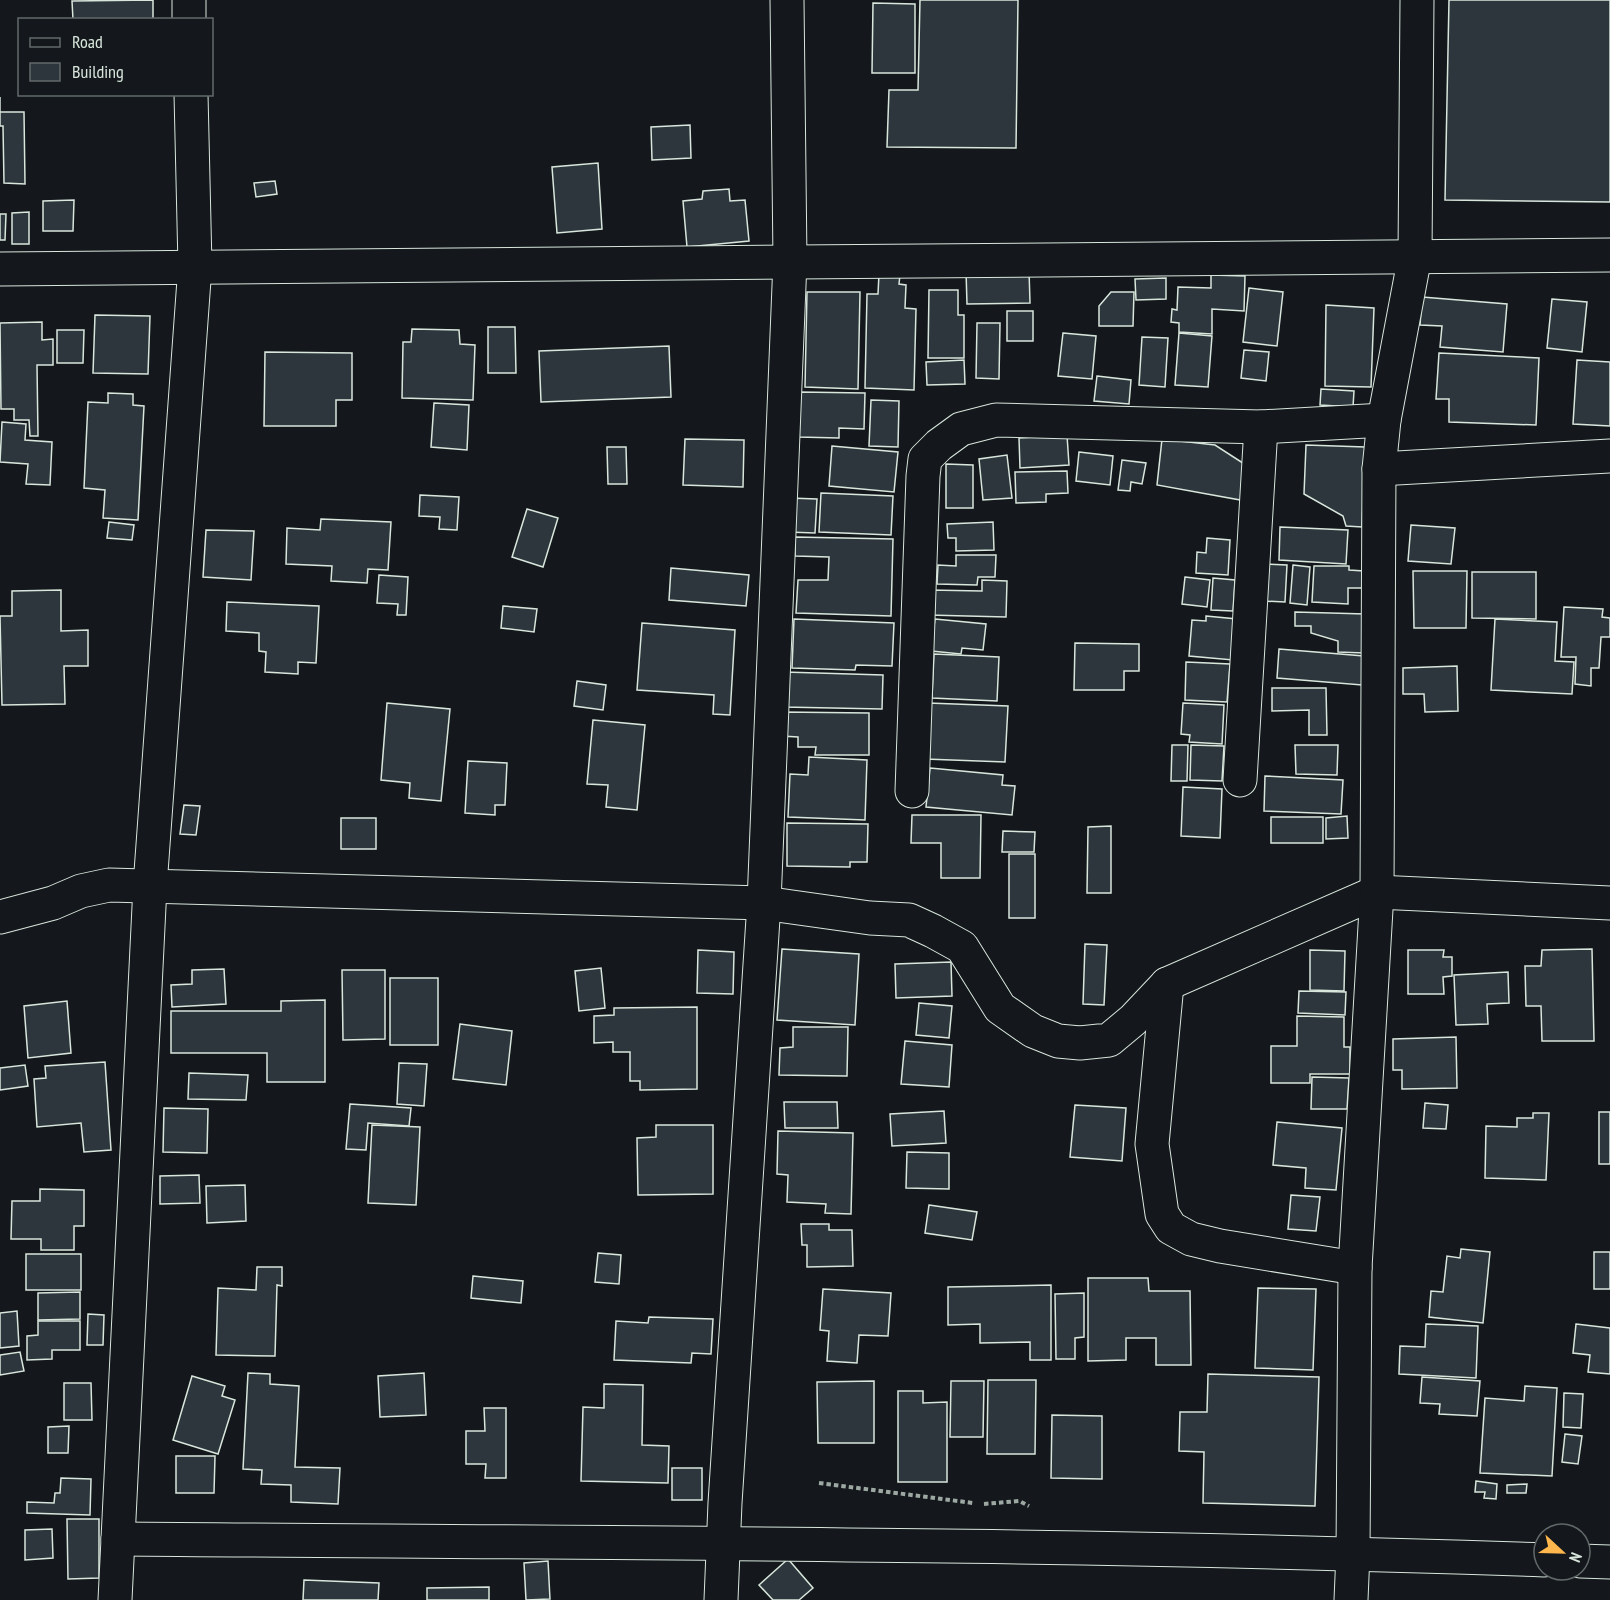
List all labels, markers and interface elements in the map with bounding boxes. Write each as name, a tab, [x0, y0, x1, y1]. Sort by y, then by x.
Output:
legend	[18, 18, 213, 96]
text: Road	[72, 30, 103, 53]
text: Building	[72, 60, 124, 83]
north arrow	[1532, 1522, 1592, 1582]
text: N	[1565, 1550, 1587, 1565]

